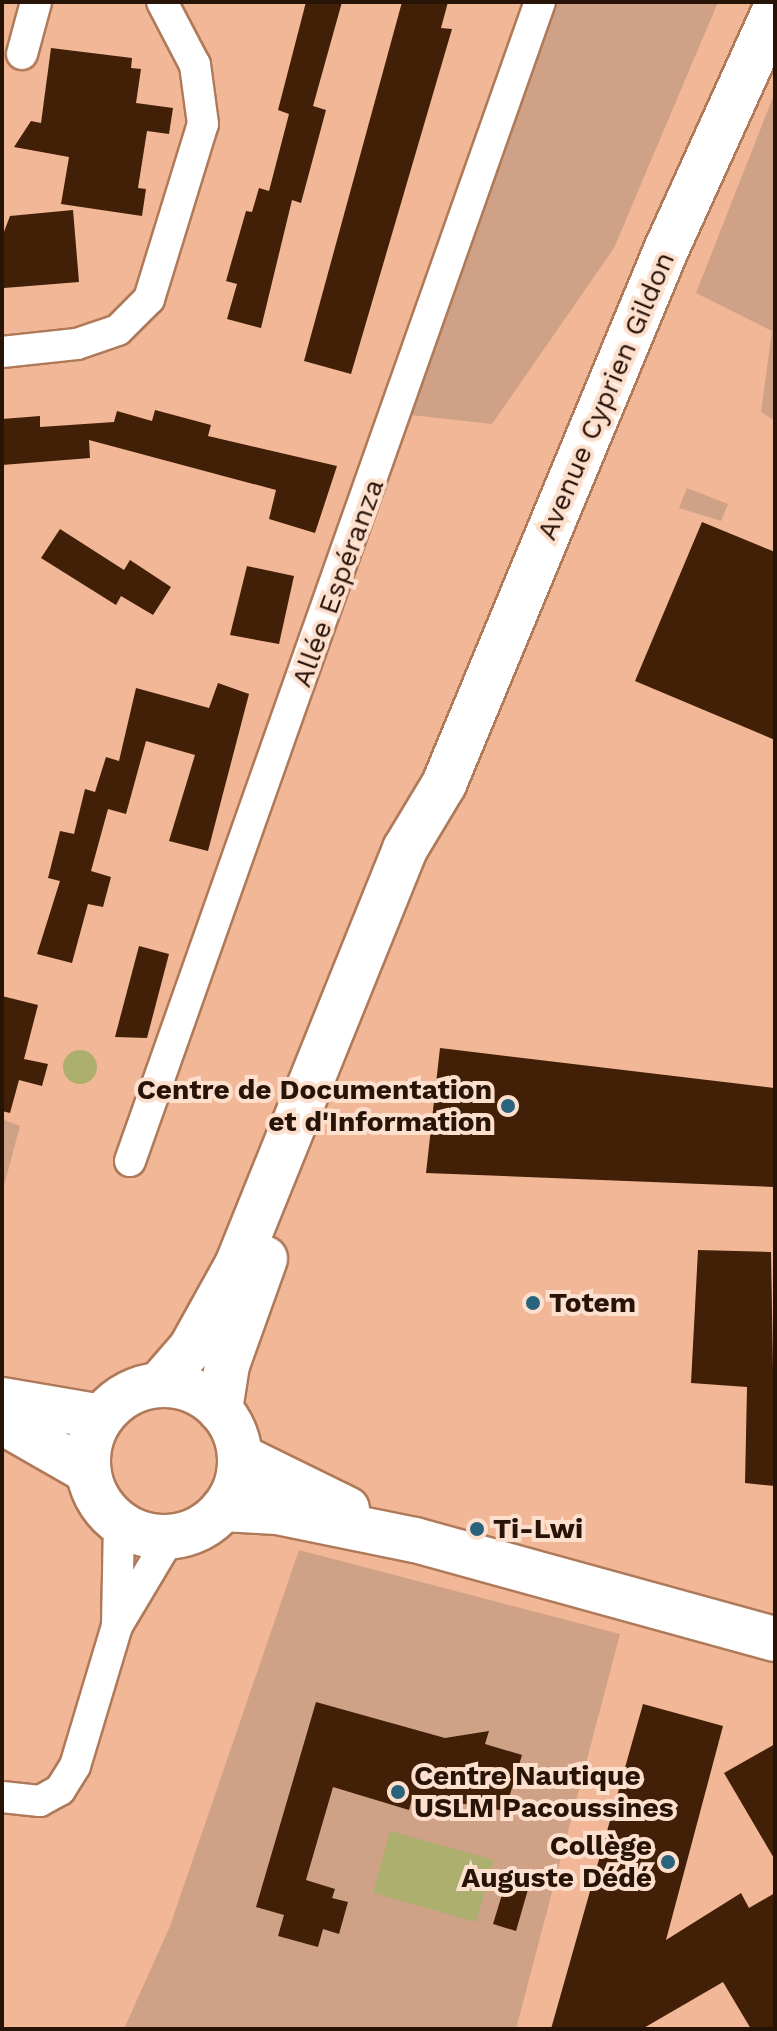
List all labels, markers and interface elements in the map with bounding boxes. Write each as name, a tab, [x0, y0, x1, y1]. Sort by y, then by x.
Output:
street label: Avenue Cyprien Gildon	[530, 247, 682, 545]
street label: Allée Espéranza	[285, 474, 391, 692]
place label: Centre de Documentation et d'Information	[137, 1073, 492, 1139]
marker: Centre de Documentation et d'Information	[499, 1097, 517, 1115]
place label: Totem	[549, 1286, 636, 1320]
marker: Totem	[524, 1294, 542, 1312]
place label: Ti-Lwi	[493, 1512, 583, 1546]
marker: Ti-Lwi	[468, 1520, 486, 1538]
place label: Centre Nautique USLM Pacoussines	[414, 1759, 674, 1825]
marker: Centre Nautique USLM Pacoussines	[389, 1783, 407, 1801]
place label: Collège Auguste Dédé	[461, 1829, 652, 1895]
marker: Collège Auguste Dédé	[659, 1853, 677, 1871]

